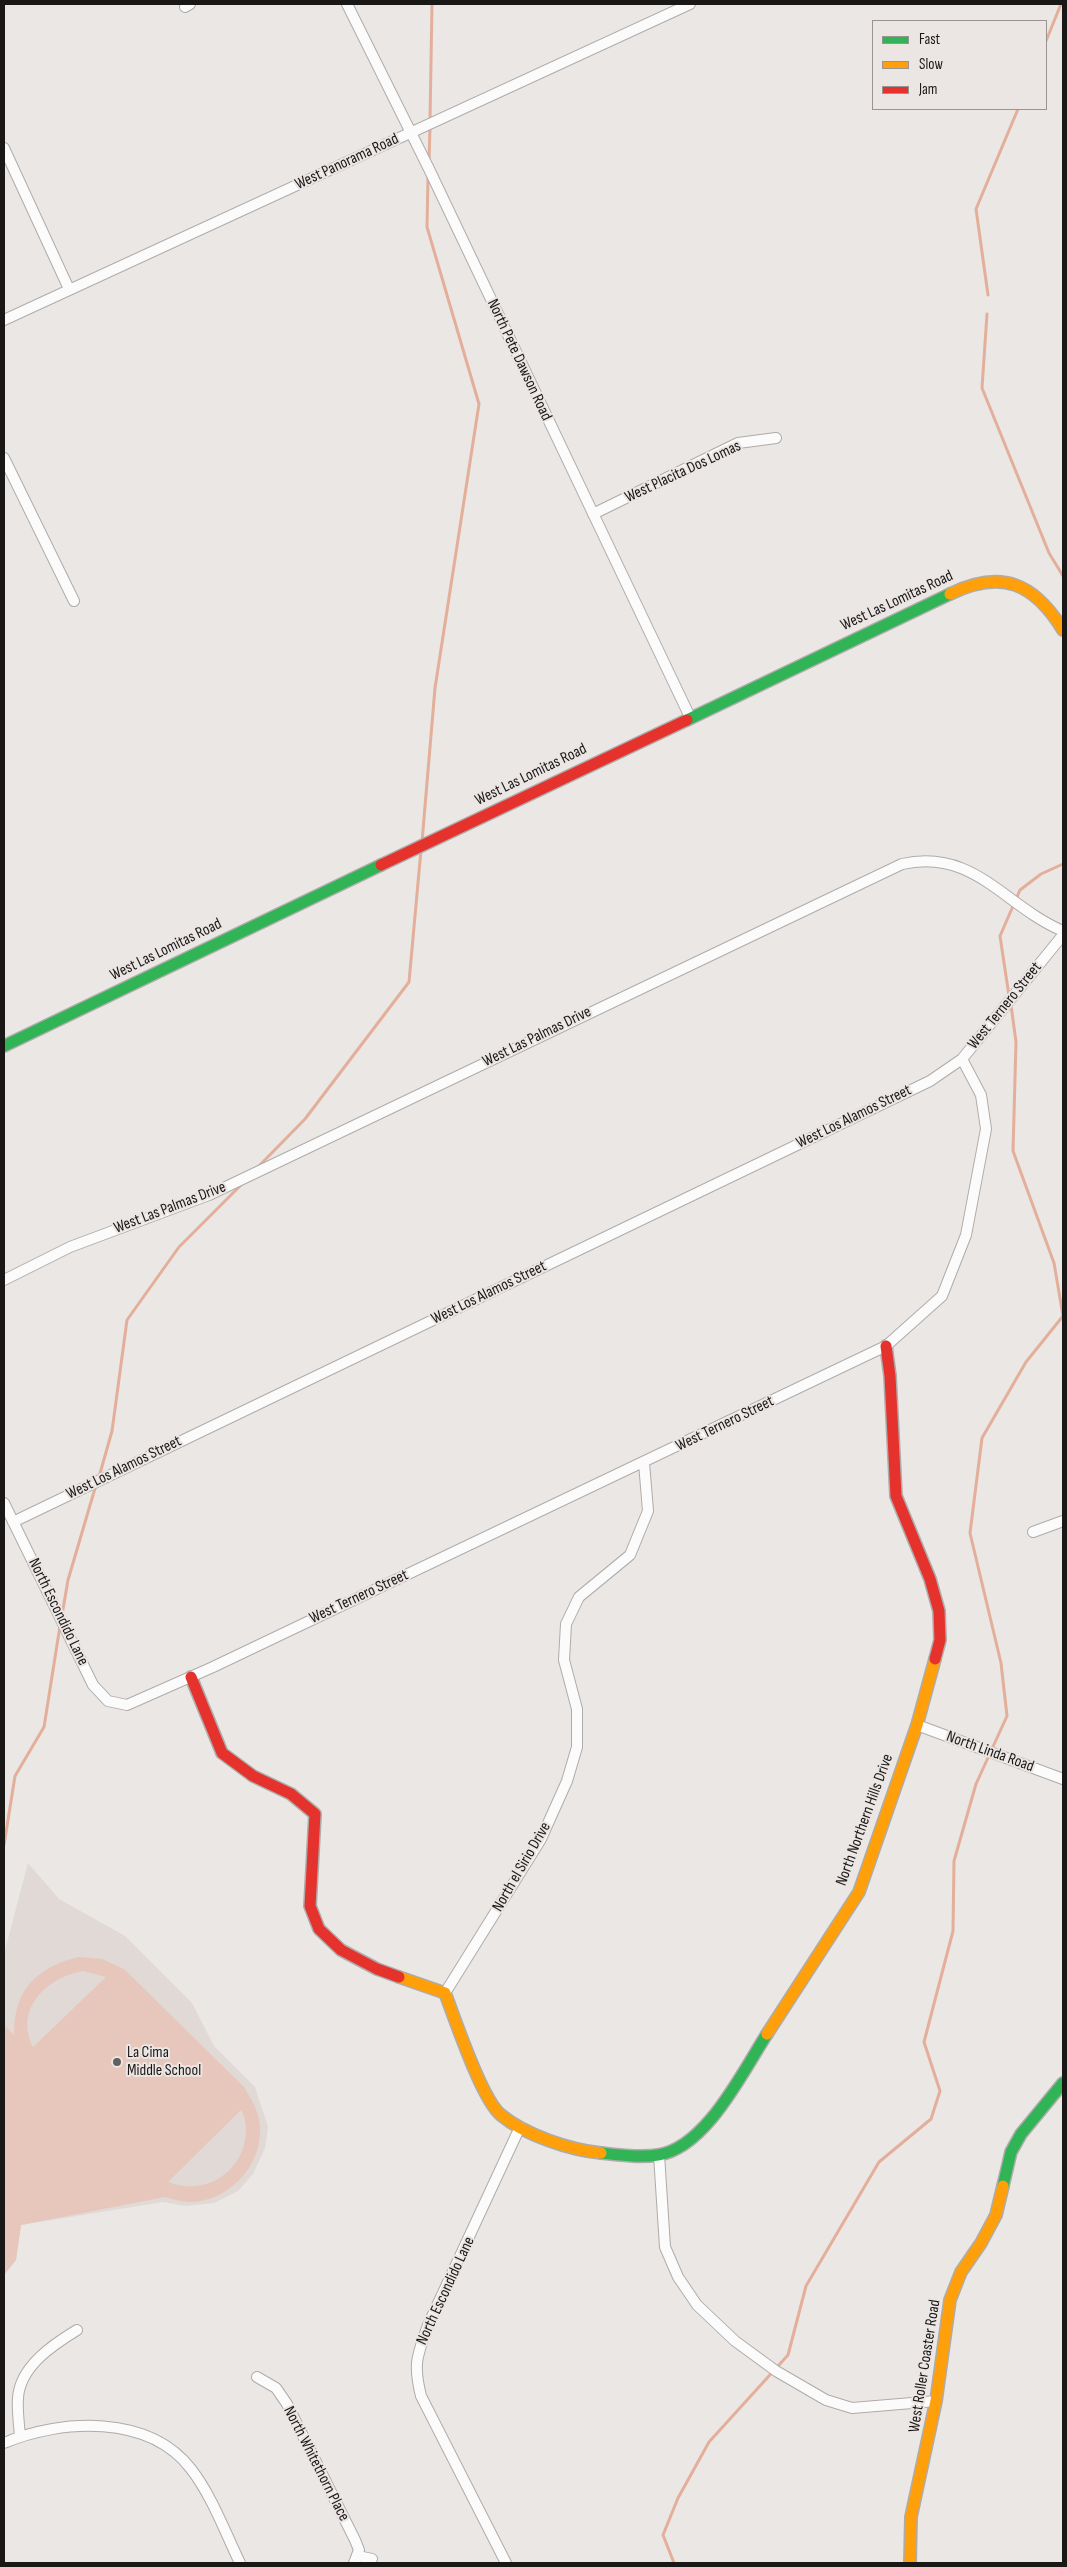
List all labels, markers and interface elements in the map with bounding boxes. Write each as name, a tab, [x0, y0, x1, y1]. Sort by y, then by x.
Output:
legend	[872, 20, 1047, 110]
text: Fast	[919, 30, 940, 49]
text: Slow	[919, 55, 943, 74]
text: Jam	[919, 80, 937, 99]
street label: West Panorama Road	[292, 130, 402, 194]
street label: North Pete Dawson Road	[482, 296, 556, 424]
street label: West Placita Dos Lomas	[622, 437, 744, 507]
street label: West Las Lomitas Road	[838, 567, 956, 635]
street label: West Las Lomitas Road	[472, 740, 590, 810]
street label: West Las Lomitas Road	[107, 915, 225, 985]
street label: West Ternero Street	[964, 958, 1046, 1054]
street label: West Las Palmas Drive	[480, 1002, 594, 1072]
street label: West Los Alamos Street	[793, 1081, 915, 1153]
street label: West Las Palmas Drive	[111, 1178, 229, 1238]
street label: West Los Alamos Street	[428, 1257, 550, 1329]
street label: West Ternero Street	[673, 1392, 777, 1456]
street label: West Los Alamos Street	[63, 1432, 185, 1504]
street label: North Escondido Lane	[24, 1555, 92, 1669]
street label: West Ternero Street	[307, 1566, 411, 1628]
street label: North Linda Road	[944, 1727, 1036, 1777]
street label: North Northern Hills Drive	[832, 1751, 898, 1889]
street label: North el Sirio Drive	[489, 1819, 555, 1915]
place label: La Cima Middle School	[127, 2043, 201, 2081]
marker: La Cima Middle School	[111, 2056, 123, 2068]
street label: North Escondido Lane	[413, 2234, 479, 2348]
street label: West Roller Coaster Road	[905, 2298, 945, 2434]
street label: North Whitethorn Place	[279, 2403, 353, 2525]

